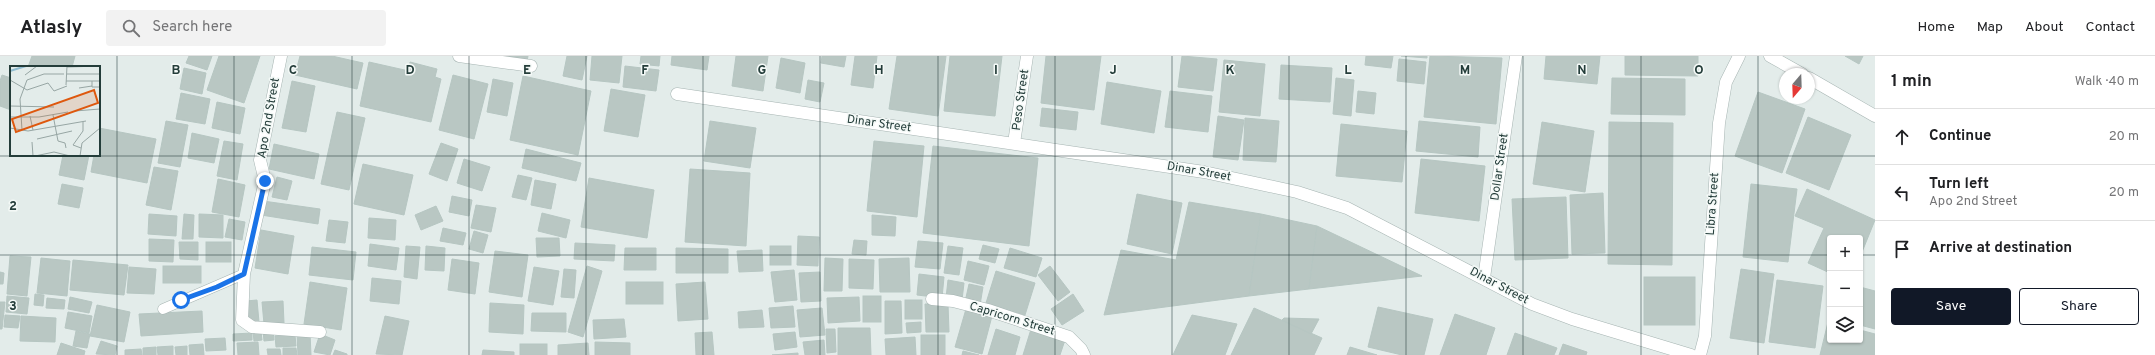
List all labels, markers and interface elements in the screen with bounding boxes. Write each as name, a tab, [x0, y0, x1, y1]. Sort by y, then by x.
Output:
search box	[106, 10, 386, 46]
text: Atlasly	[20, 16, 82, 40]
icon: search	[120, 17, 142, 39]
text: Search here	[152, 18, 232, 37]
text: Home	[1918, 19, 1955, 36]
text: Map	[1977, 19, 2003, 36]
text: About	[2025, 19, 2064, 36]
text: Contact	[2086, 19, 2135, 36]
text: B	[172, 63, 181, 79]
text: C	[289, 63, 297, 79]
text: D	[405, 63, 415, 79]
text: E	[523, 63, 531, 79]
text: F	[641, 63, 649, 79]
text: G	[758, 63, 767, 79]
text: H	[874, 63, 884, 79]
text: I	[994, 63, 998, 79]
text: J	[1109, 63, 1117, 79]
text: K	[1225, 63, 1235, 79]
text: L	[1344, 63, 1352, 79]
text: M	[1460, 63, 1470, 79]
text: N	[1577, 63, 1587, 79]
text: O	[1694, 63, 1704, 79]
inset map	[10, 66, 100, 156]
street label: Peso Street	[1009, 68, 1033, 132]
north arrow	[1779, 68, 1815, 104]
text: 1 min	[1891, 71, 1932, 93]
text: Walk · 40 m	[2075, 74, 2139, 90]
street label: Apo 2nd Street	[254, 76, 284, 160]
street label: Dinar Street	[846, 112, 912, 136]
icon: ahead	[1891, 126, 1913, 148]
text: Continue	[1929, 127, 1991, 146]
text: 20 m	[2109, 129, 2139, 145]
street label: Dollar Street	[1487, 132, 1513, 202]
street label: Dinar Street	[1166, 158, 1232, 186]
route end	[256, 172, 274, 190]
street label: Libra Street	[1703, 172, 1723, 236]
text: Turn left	[1929, 175, 1989, 194]
icon: left	[1891, 182, 1913, 204]
text: 20 m	[2109, 185, 2139, 201]
text: Apo 2nd Street	[1929, 194, 2017, 210]
text: 2	[9, 199, 17, 215]
map controls	[1827, 235, 1863, 343]
button: +	[1827, 235, 1863, 271]
icon: arrive	[1891, 238, 1913, 260]
text: Arrive at destination	[1929, 239, 2072, 258]
street label: Dinar Street	[1467, 264, 1531, 308]
button: −	[1827, 271, 1863, 307]
button: Save	[1891, 288, 2011, 325]
button: Share	[2019, 288, 2139, 325]
route start	[172, 291, 190, 309]
street label: Capricorn Street	[967, 298, 1057, 340]
text: 3	[9, 299, 17, 315]
button: layers	[1827, 307, 1863, 343]

